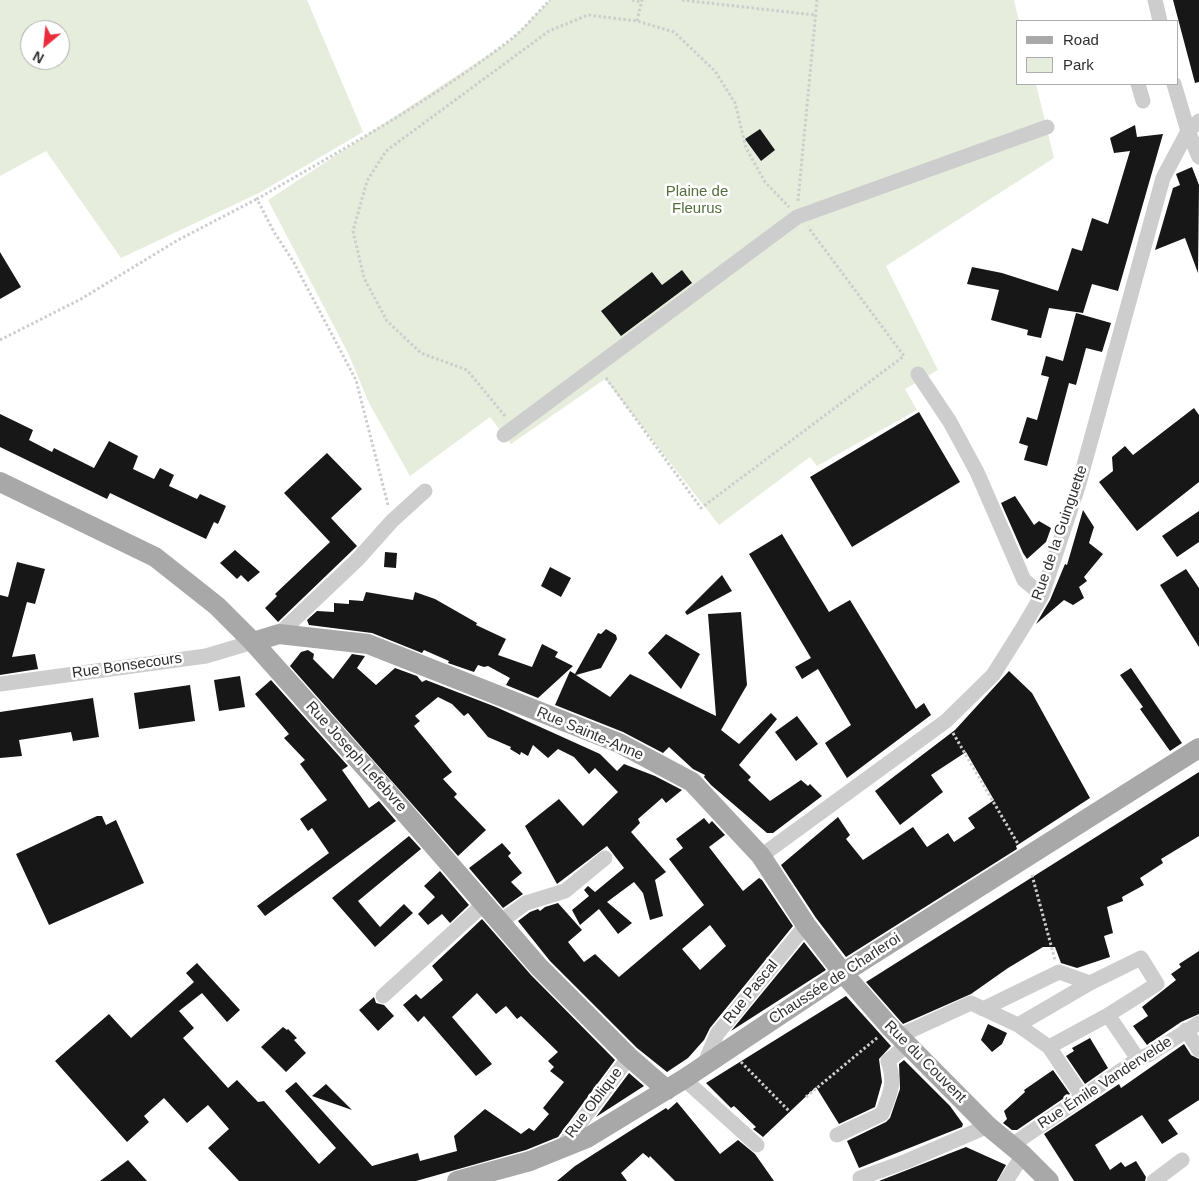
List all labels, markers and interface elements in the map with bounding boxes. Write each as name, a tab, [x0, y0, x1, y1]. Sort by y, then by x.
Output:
north arrow	[20, 20, 70, 70]
legend	[1016, 20, 1179, 85]
text: Road	[1063, 31, 1099, 48]
text: N	[30, 48, 47, 67]
text: Park	[1063, 56, 1094, 73]
park label: Plaine de Fleurus	[666, 183, 728, 218]
street label: Rue de la Guinguette	[1028, 463, 1092, 603]
street label: Rue Bonsecours	[71, 649, 183, 683]
street label: Rue Joseph Lefebvre	[302, 698, 410, 816]
street label: Rue Sainte-Anne	[534, 703, 646, 765]
street label: Chaussée de Charleroi	[766, 930, 904, 1028]
street label: Rue Pascal	[720, 957, 782, 1027]
street label: Rue du Couvent	[880, 1017, 970, 1107]
street label: Rue Émile Vandervelde	[1034, 1033, 1176, 1133]
street label: Rue Oblique	[562, 1064, 626, 1142]

